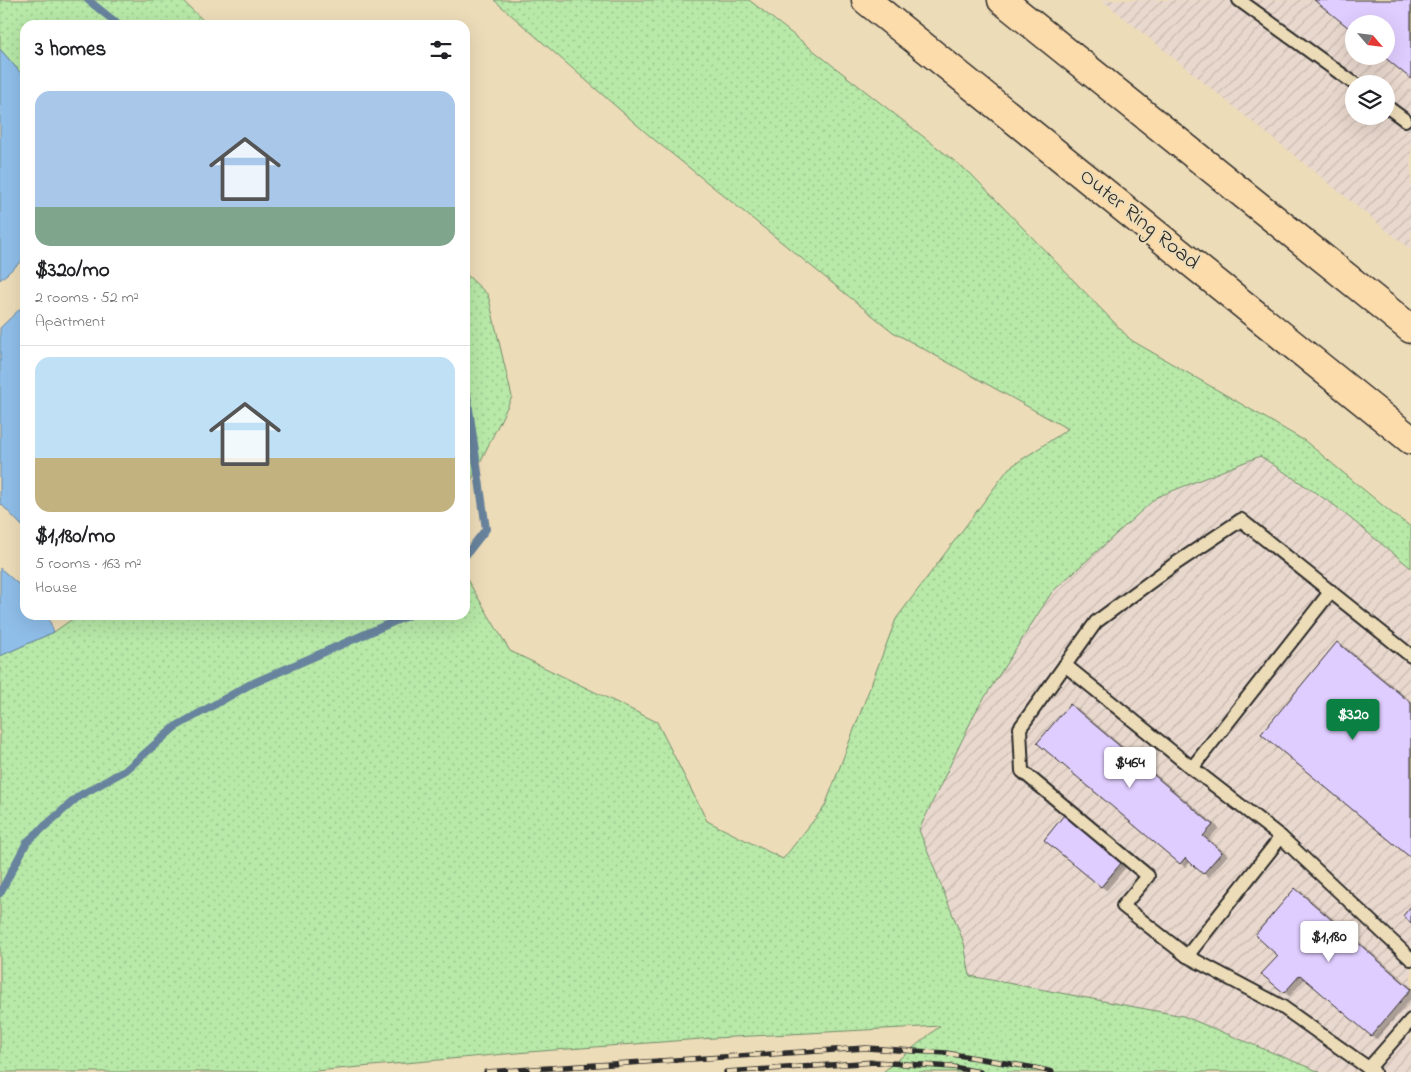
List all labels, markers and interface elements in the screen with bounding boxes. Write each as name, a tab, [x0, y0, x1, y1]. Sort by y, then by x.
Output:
north arrow	[1345, 15, 1395, 65]
map controls	[1345, 15, 1395, 125]
text: 3 homes	[35, 35, 106, 65]
icon: filters	[427, 36, 455, 64]
button: layers	[1345, 75, 1395, 125]
icon: home	[200, 124, 290, 214]
street label: Outer Ring Road	[1071, 161, 1206, 279]
text: $320/mo	[35, 256, 110, 286]
text: 2 rooms · 52 m²	[35, 286, 139, 310]
text: Apartment	[35, 310, 105, 334]
icon: home	[200, 389, 290, 479]
text: $1,180/mo	[35, 522, 115, 552]
text: 5 rooms · 163 m²	[35, 552, 142, 576]
text: House	[35, 576, 77, 600]
pin: $320	[1323, 698, 1383, 741]
text: $320	[1337, 703, 1369, 727]
pin: $464	[1100, 746, 1160, 789]
text: $464	[1115, 751, 1145, 775]
pin: $1,180	[1288, 920, 1370, 963]
text: $1,180	[1311, 925, 1347, 949]

